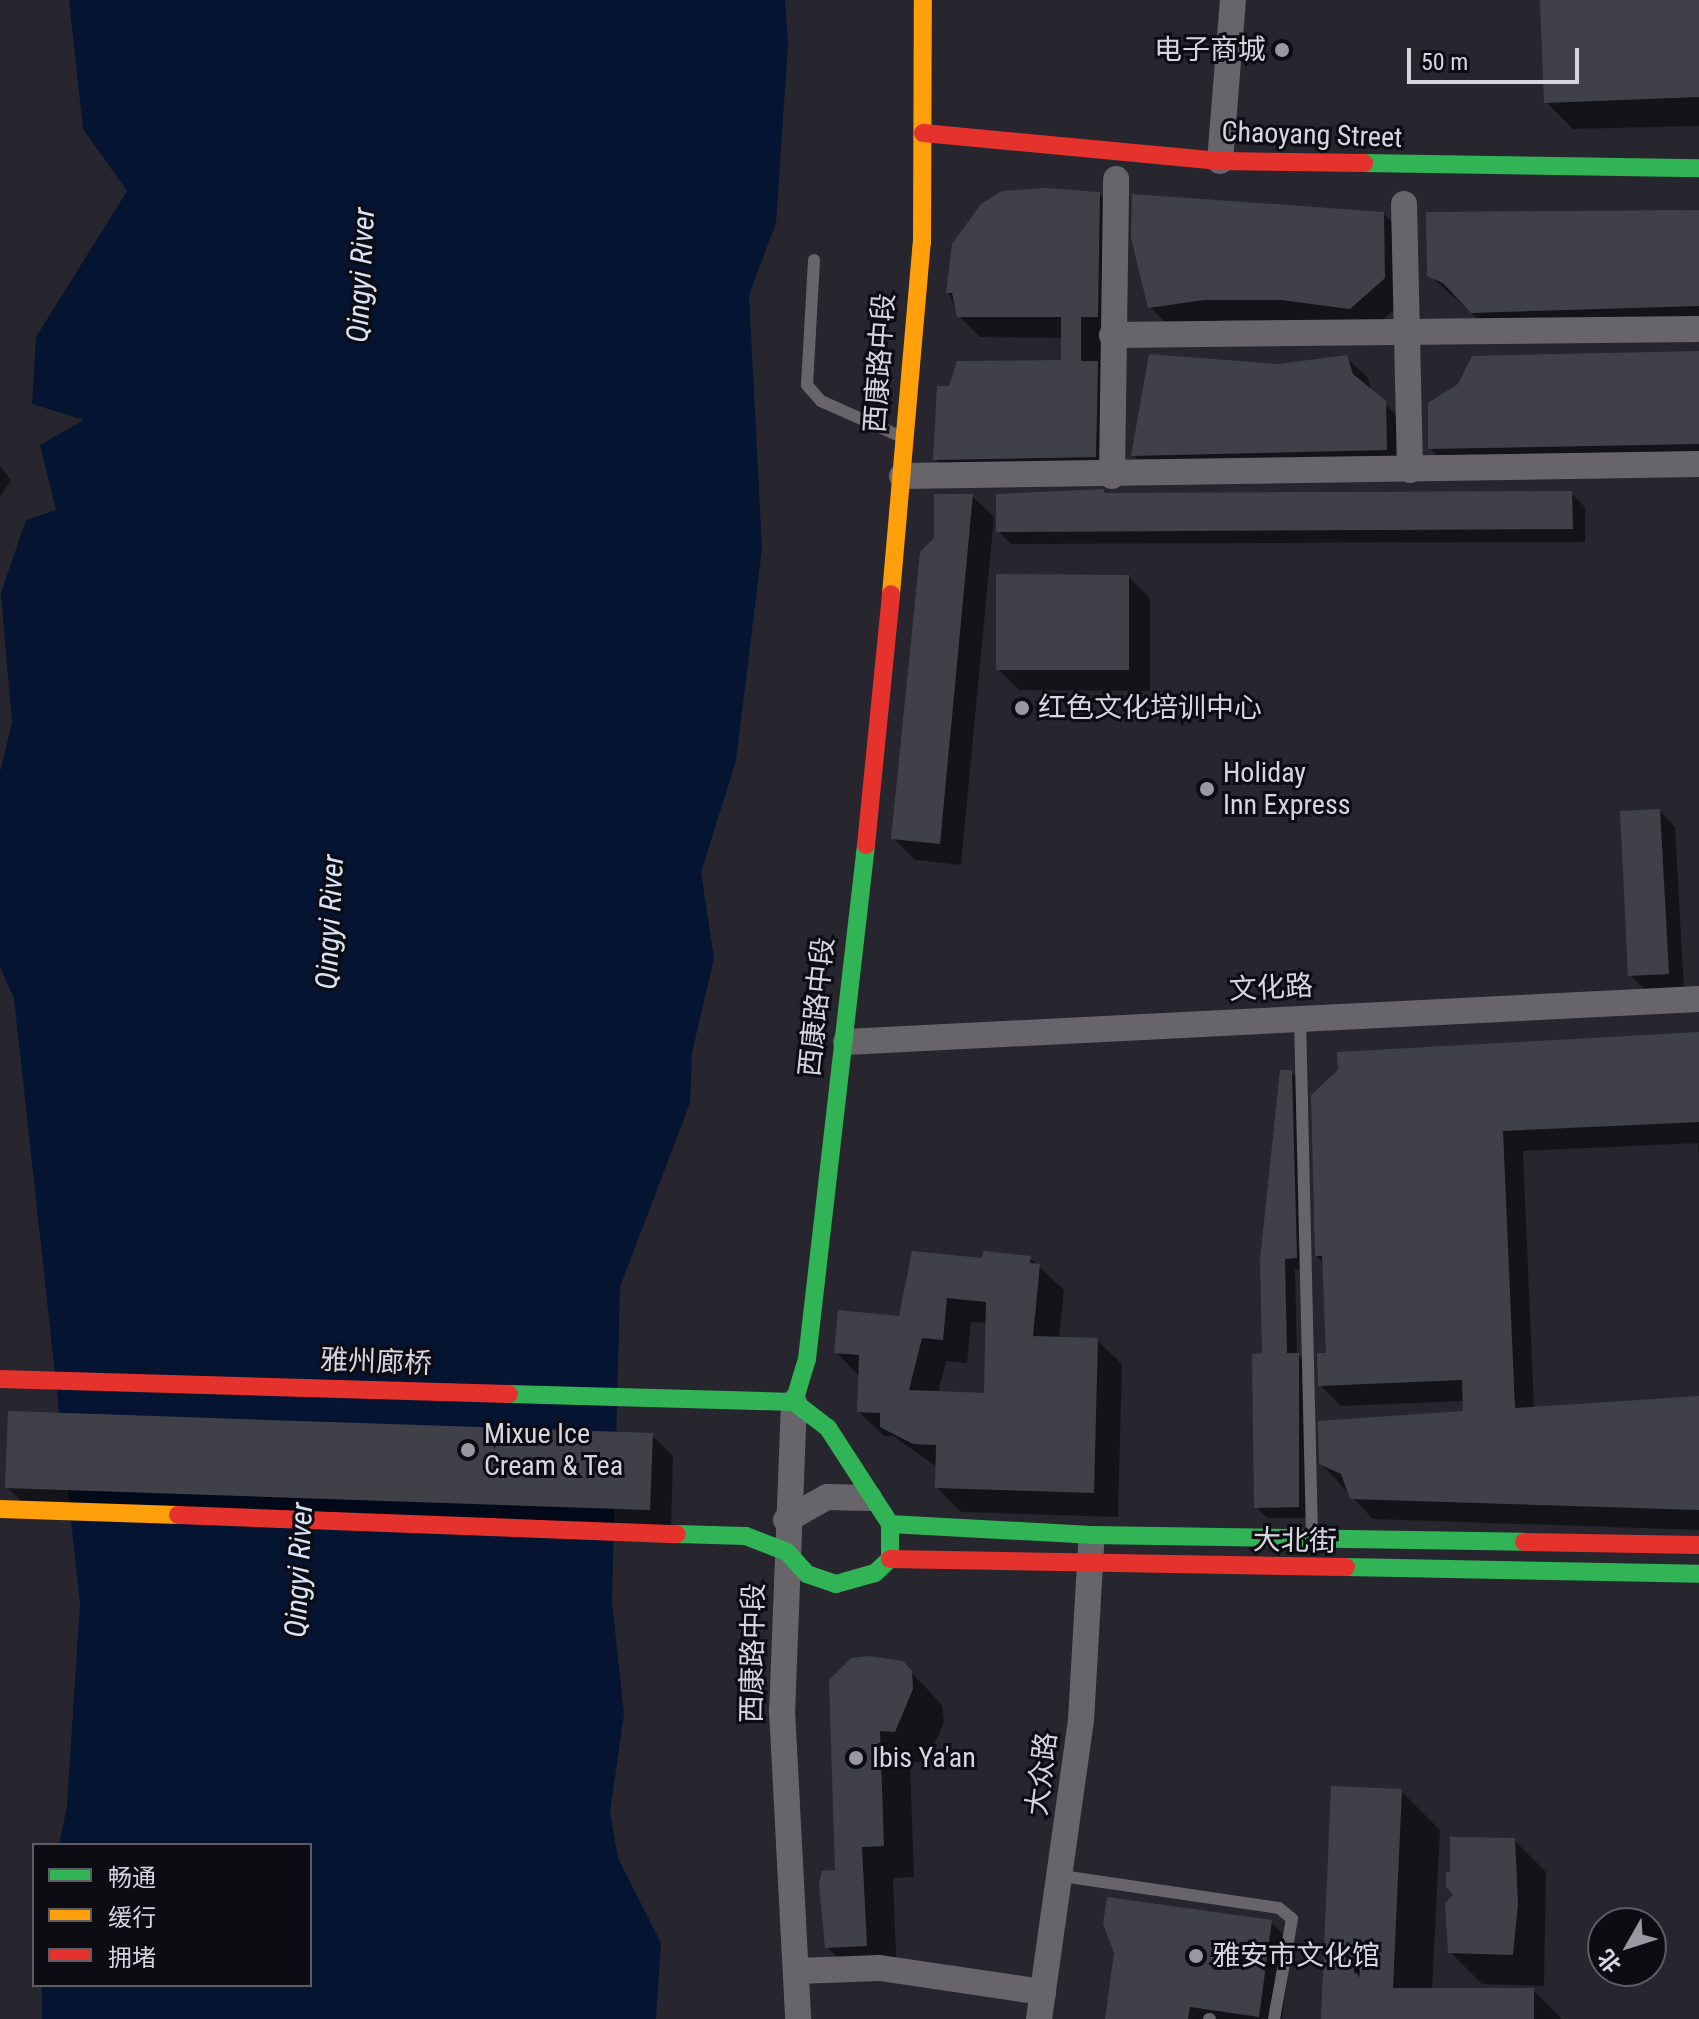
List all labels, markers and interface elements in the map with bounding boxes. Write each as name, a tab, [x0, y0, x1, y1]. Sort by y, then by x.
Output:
scale bar	[1411, 32, 1583, 82]
place label: 电子商城	[1154, 33, 1266, 67]
marker: 电子商城	[1273, 41, 1291, 59]
text: 50 m	[1421, 48, 1468, 76]
street label: Chaoyang Street	[1221, 115, 1403, 155]
water label: Qingyi River	[339, 207, 383, 343]
street label: 西康路中段	[858, 292, 902, 434]
place label: 红色文化培训中心	[1038, 691, 1262, 725]
marker: 红色文化培训中心	[1013, 699, 1031, 717]
place label: Holiday Inn Express	[1223, 756, 1351, 822]
marker: Holiday Inn Express	[1198, 780, 1216, 798]
water label: Qingyi River	[308, 854, 352, 990]
street label: 西康路中段	[793, 936, 841, 1078]
street label: 文化路	[1228, 969, 1314, 1007]
street label: 雅州廊桥	[319, 1343, 433, 1381]
place label: Mixue Ice Cream & Tea	[484, 1417, 624, 1483]
marker: Mixue Ice Cream & Tea	[459, 1441, 477, 1459]
water label: Qingyi River	[277, 1502, 321, 1638]
street label: 大北街	[1253, 1523, 1337, 1559]
street label: 西康路中段	[735, 1583, 771, 1723]
street label: 大众路	[1020, 1730, 1064, 1818]
place label: Ibis Ya'an	[872, 1741, 976, 1775]
marker: Ibis Ya'an	[847, 1749, 865, 1767]
legend	[32, 1843, 312, 1987]
text: 畅通	[108, 1864, 156, 1892]
text: 缓行	[108, 1904, 156, 1932]
north arrow	[1587, 1907, 1667, 1987]
place label: 雅安市文化馆	[1212, 1939, 1380, 1973]
text: 拥堵	[108, 1944, 156, 1972]
text: 北	[1593, 1945, 1626, 1978]
marker: 雅安市文化馆	[1187, 1947, 1205, 1965]

